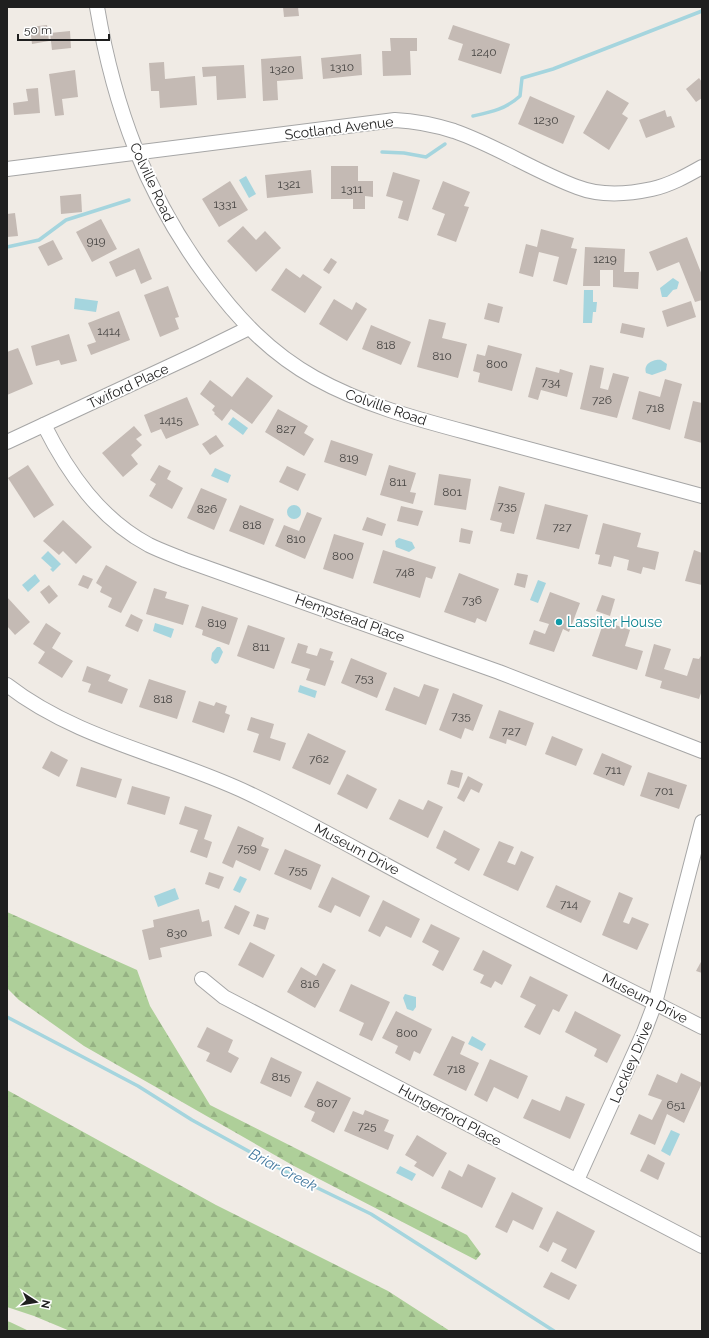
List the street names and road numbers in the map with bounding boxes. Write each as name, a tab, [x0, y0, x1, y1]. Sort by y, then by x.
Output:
street label: Scotland Avenue	[284, 113, 394, 143]
street label: Colville Road	[127, 140, 177, 224]
street label: Twiford Place	[85, 360, 171, 412]
street label: Colville Road	[343, 386, 429, 428]
street label: Hempstead Place	[293, 591, 407, 645]
street label: Museum Drive	[312, 820, 402, 878]
street label: Museum Drive	[600, 970, 690, 1026]
street label: Lockley Drive	[607, 1019, 655, 1105]
street label: Hungerford Place	[396, 1081, 504, 1149]

